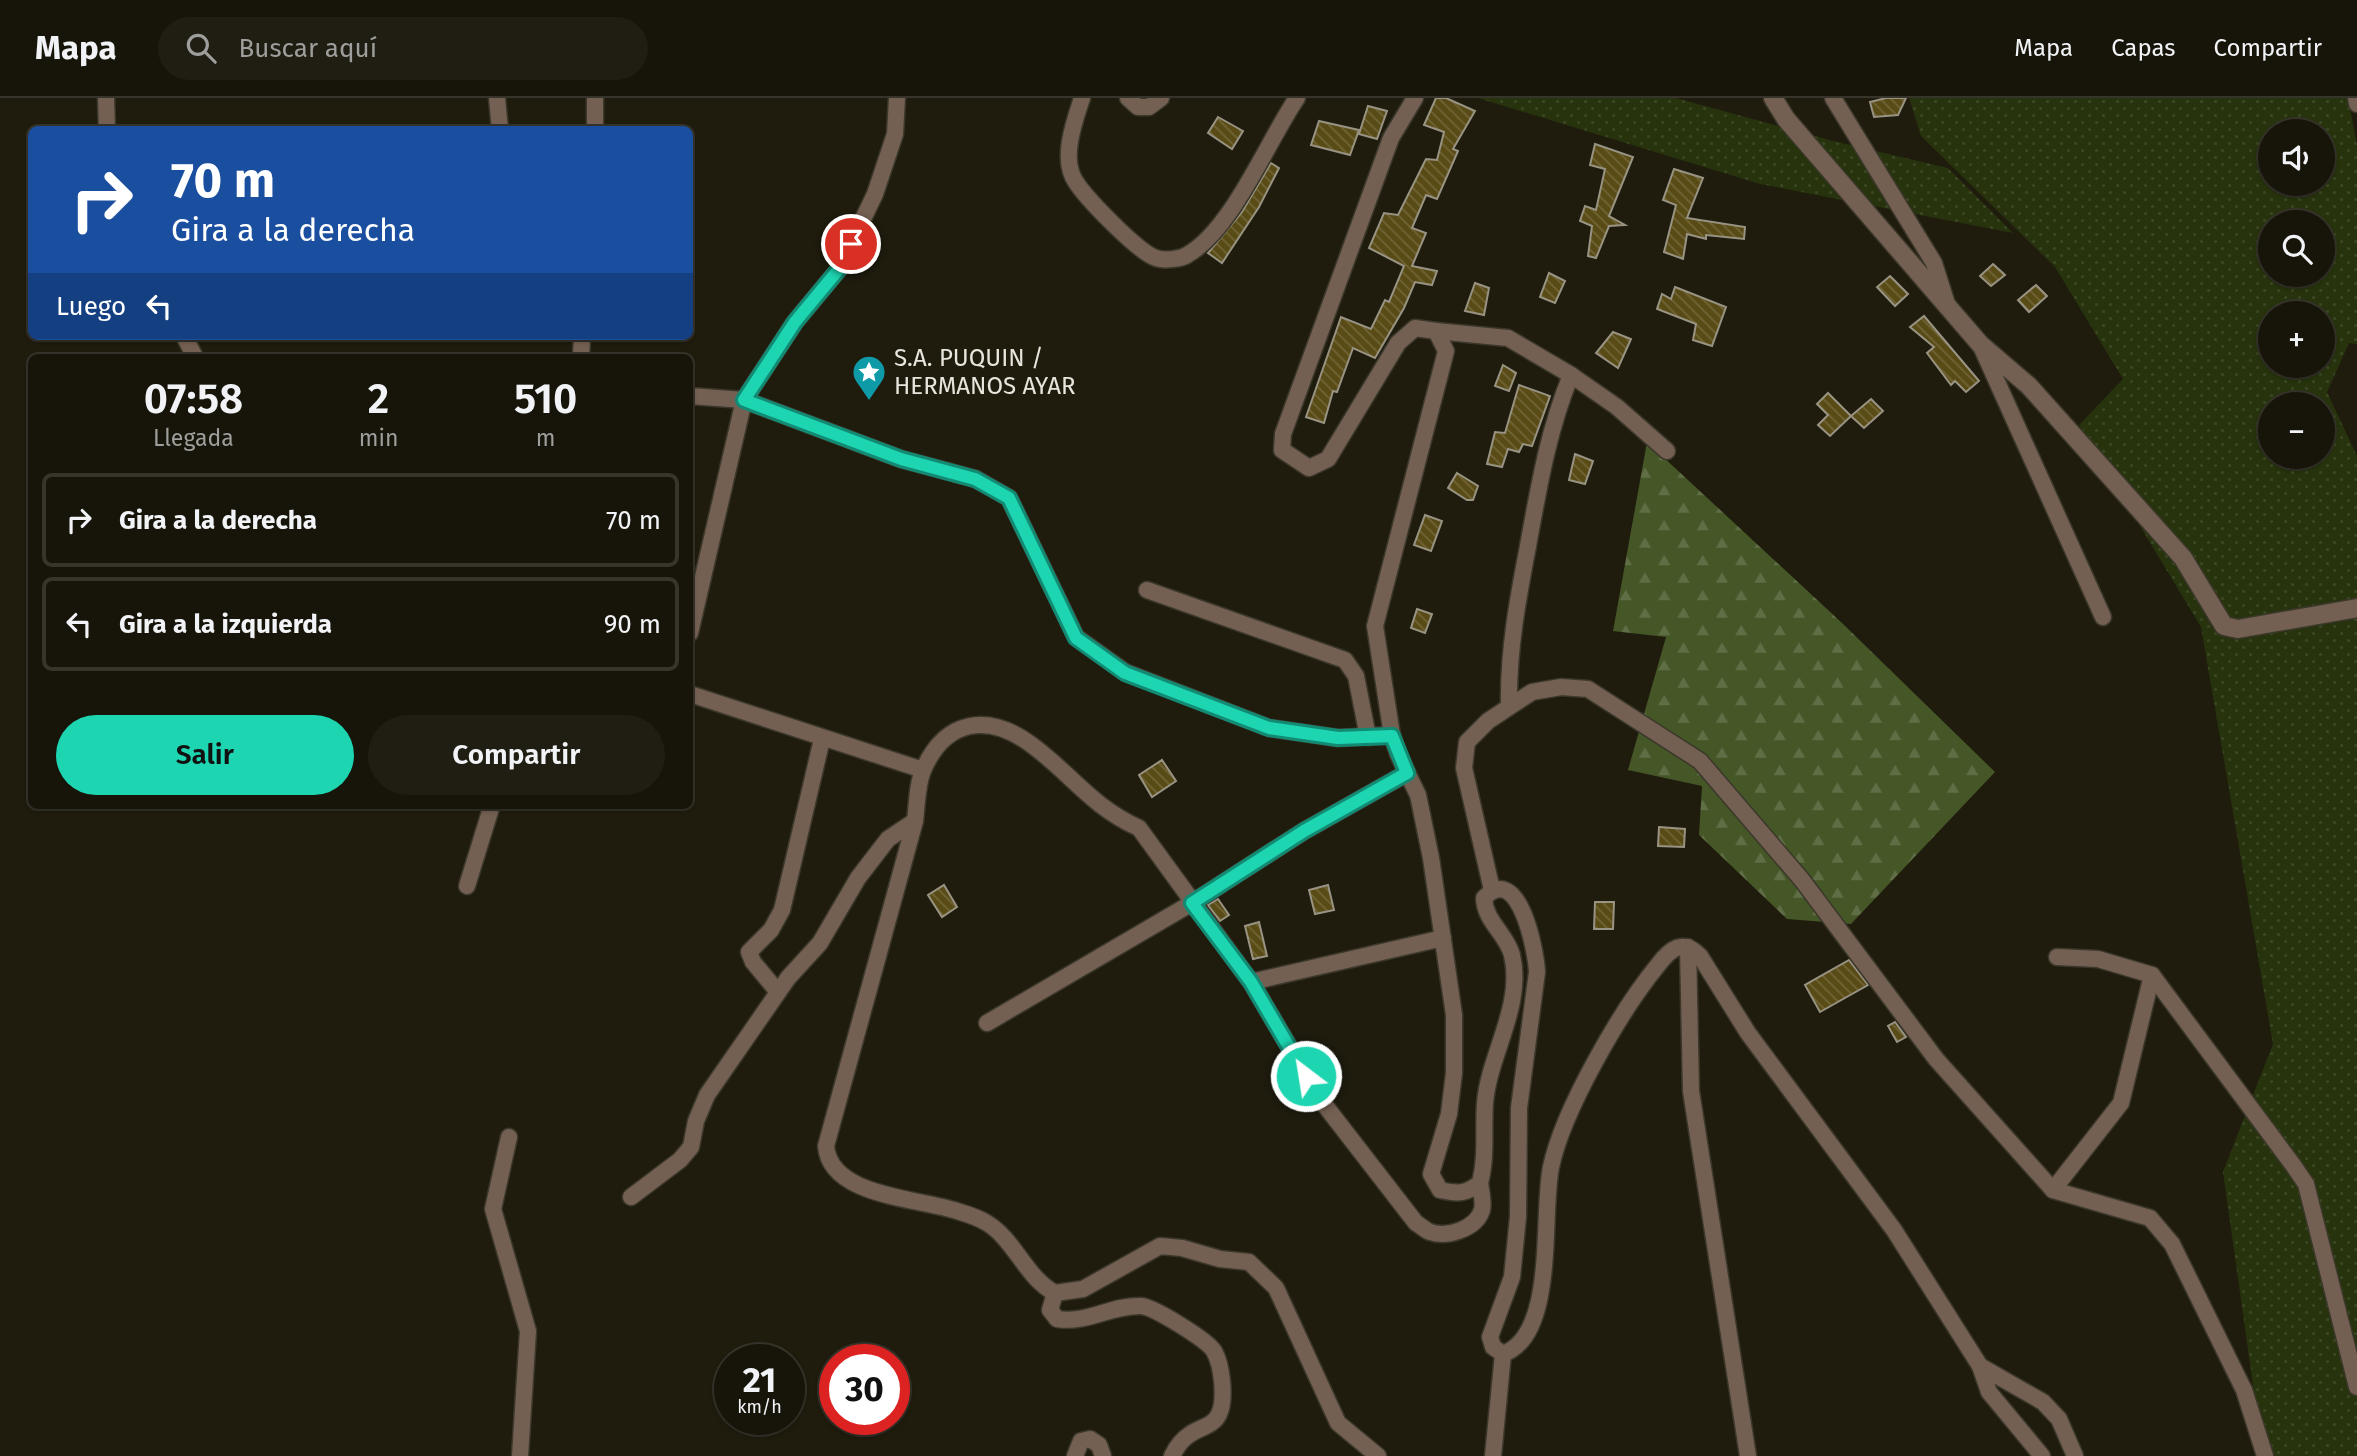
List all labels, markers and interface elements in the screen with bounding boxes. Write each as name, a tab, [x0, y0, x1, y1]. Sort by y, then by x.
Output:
search box	[158, 17, 648, 80]
text: Mapa	[35, 28, 116, 68]
icon: search	[182, 29, 220, 67]
text: Buscar aquí	[238, 33, 377, 64]
text: Mapa	[2014, 34, 2073, 62]
text: Capas	[2111, 34, 2175, 62]
text: Compartir	[2213, 34, 2322, 62]
map controls	[2258, 119, 2335, 469]
button: sound	[2258, 119, 2335, 196]
text: 70 m	[171, 151, 275, 210]
icon: right	[56, 154, 147, 245]
button: search	[2258, 210, 2335, 287]
text: Gira a la derecha	[171, 211, 415, 249]
pin	[821, 214, 881, 274]
icon: arrive	[832, 225, 870, 263]
icon: left	[140, 287, 178, 325]
text: Luego	[56, 291, 126, 322]
button: +	[2258, 301, 2335, 378]
place label: S.A. PUQUIN / HERMANOS AYAR	[894, 344, 1075, 400]
place icon: S.A. PUQUIN / HERMANOS AYAR	[850, 353, 888, 402]
text: 07:58	[144, 374, 243, 424]
text: 2	[368, 374, 389, 424]
text: 510	[514, 374, 577, 424]
button: −	[2258, 392, 2335, 469]
text: Llegada	[153, 424, 234, 452]
text: min	[359, 424, 398, 452]
text: m	[536, 424, 556, 452]
icon: right	[60, 501, 98, 539]
text: Gira a la derecha	[119, 505, 317, 536]
text: 70 m	[606, 505, 661, 536]
icon: left	[60, 605, 98, 643]
text: Gira a la izquierda	[119, 609, 332, 640]
text: 90 m	[604, 609, 661, 640]
button: Salir	[56, 715, 354, 795]
button: Compartir	[368, 715, 665, 795]
position arrow	[1269, 1039, 1343, 1113]
speed limit sign: 30	[819, 1344, 910, 1435]
text: 21	[743, 1359, 776, 1401]
text: km/h	[737, 1396, 782, 1418]

